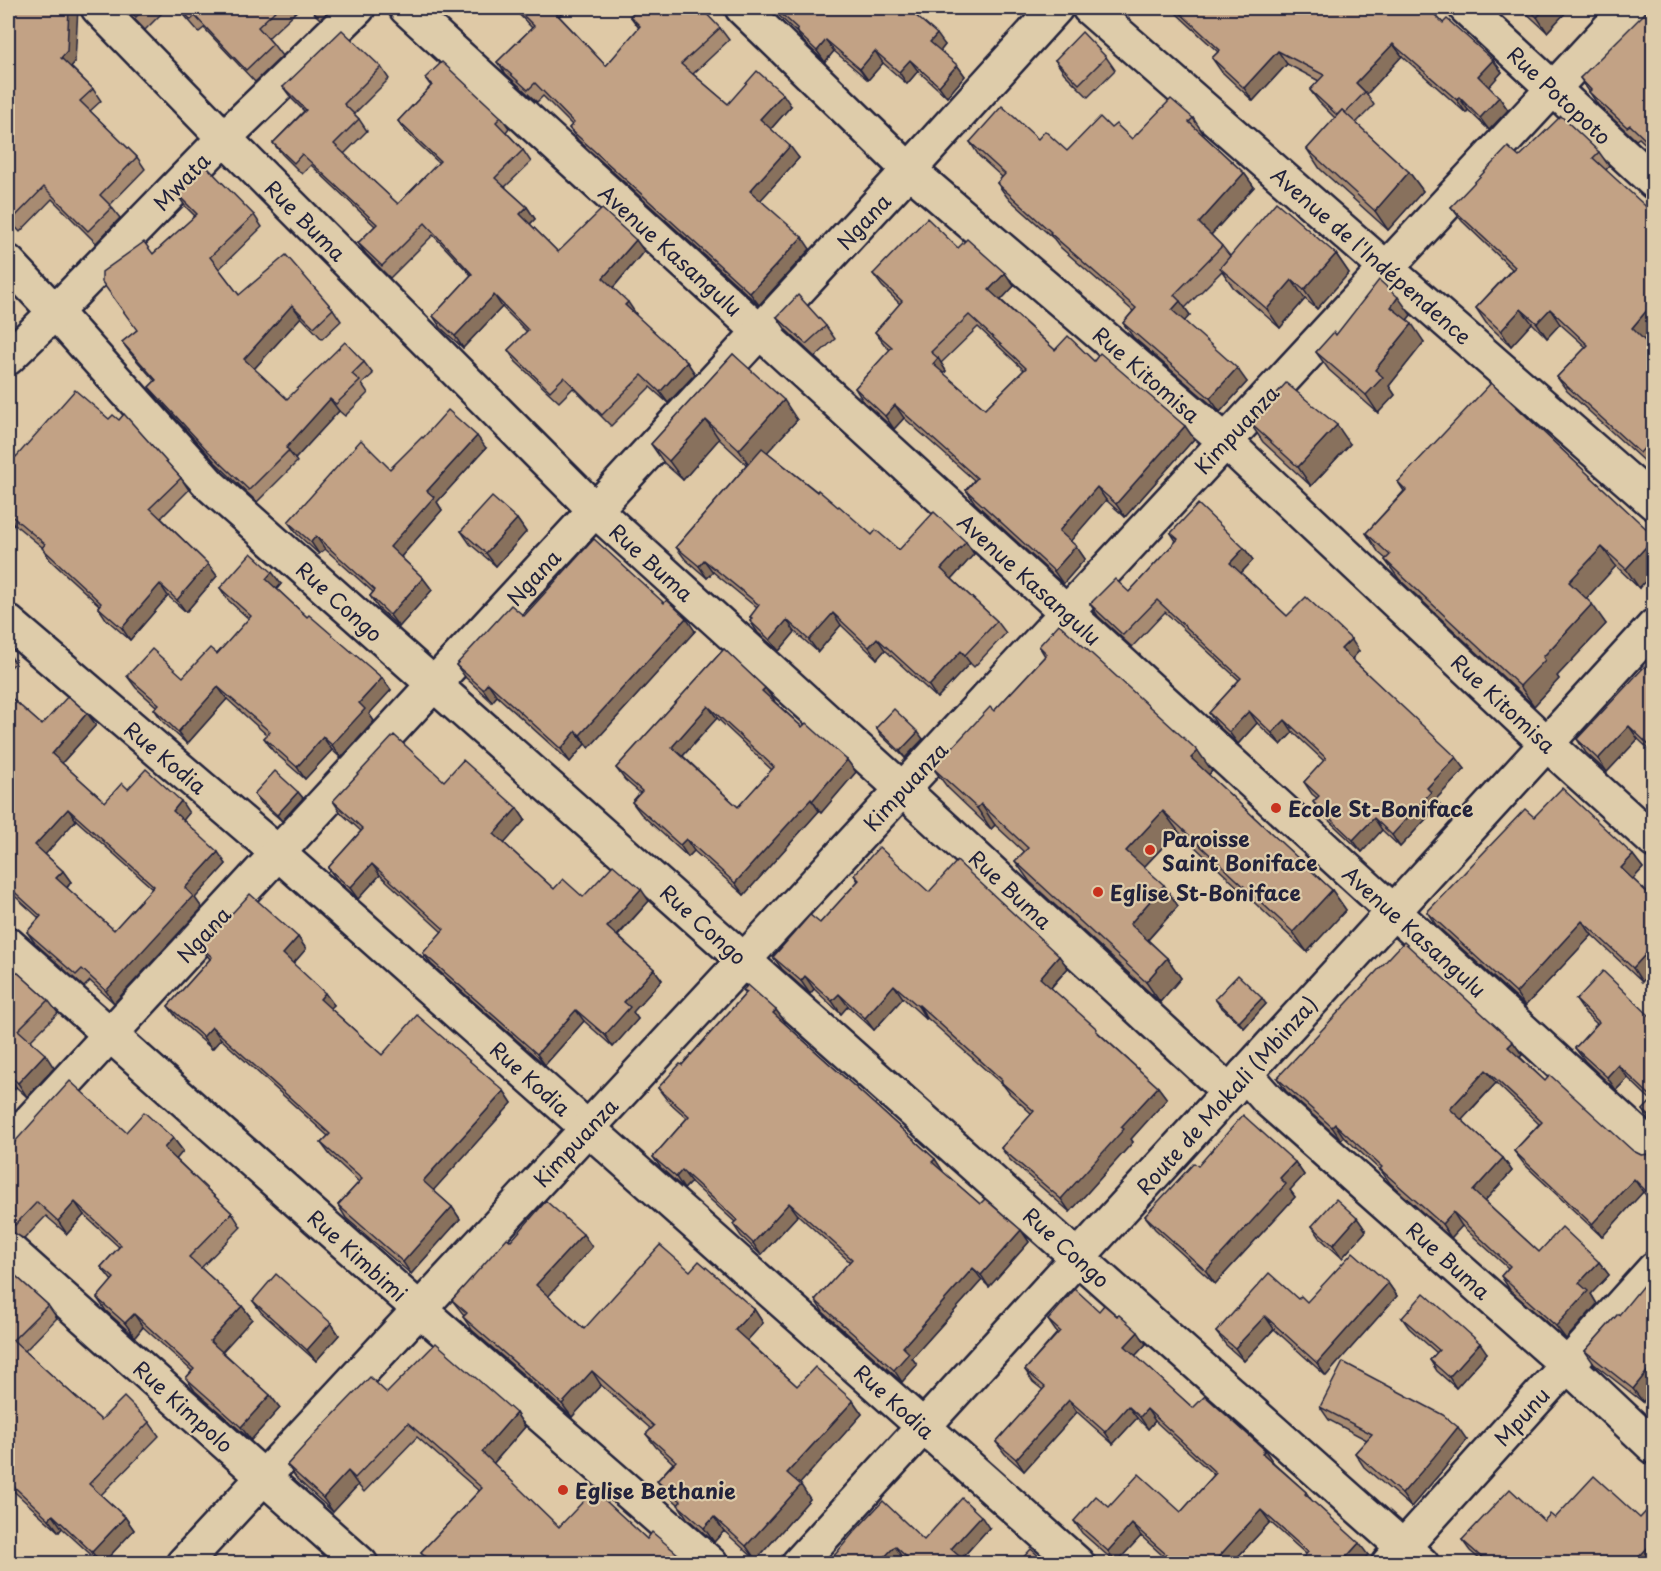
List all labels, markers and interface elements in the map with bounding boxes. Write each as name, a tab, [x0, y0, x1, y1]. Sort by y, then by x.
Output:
street label: Rue Potopoto	[1501, 38, 1619, 152]
street label: Mwata	[145, 144, 217, 217]
street label: Avenue de l'Indépendence	[1265, 159, 1479, 351]
street label: Rue Buma	[258, 172, 354, 268]
street label: Avenue Kasangulu	[592, 177, 750, 323]
street label: Ngana	[828, 185, 898, 256]
street label: Rue Kitomisa	[1086, 318, 1208, 430]
street label: Kimpuanza	[1186, 377, 1286, 481]
street label: Avenue Kasangulu	[951, 506, 1109, 652]
street label: Rue Buma	[603, 515, 701, 609]
street label: Ngana	[498, 541, 568, 612]
street label: Rue Congo	[289, 553, 391, 649]
street label: Rue Kitomisa	[1444, 646, 1564, 761]
street label: Rue Kodia	[118, 713, 215, 802]
street label: Kimpuanza	[855, 734, 955, 838]
place label: Ecole St-Boniface	[1288, 792, 1473, 824]
marker: Ecole St-Boniface	[1269, 801, 1283, 815]
place label: Paroisse Saint Boniface	[1162, 822, 1318, 878]
street label: Rue Buma	[962, 842, 1060, 936]
marker: Paroisse Saint Boniface	[1143, 843, 1157, 857]
street label: Avenue Kasangulu	[1336, 858, 1494, 1004]
street label: Rue Congo	[653, 876, 755, 972]
place label: Eglise St-Boniface	[1110, 876, 1301, 908]
marker: Eglise St-Boniface	[1091, 885, 1105, 899]
street label: Ngana	[168, 898, 238, 969]
street label: Route de Mokali (Mbinza)	[1128, 989, 1324, 1201]
street label: Rue Kodia	[484, 1033, 579, 1123]
street label: Kimpuanza	[525, 1090, 625, 1194]
street label: Rue Congo	[1016, 1199, 1118, 1295]
street label: Rue Kimbimi	[301, 1201, 415, 1309]
street label: Rue Buma	[1400, 1213, 1498, 1307]
street label: Rue Kimpolo	[127, 1352, 241, 1460]
street label: Rue Kodia	[848, 1356, 943, 1446]
street label: Mpunu	[1486, 1379, 1556, 1453]
place label: Eglise Bethanie	[575, 1474, 736, 1506]
marker: Eglise Bethanie	[556, 1483, 570, 1497]

